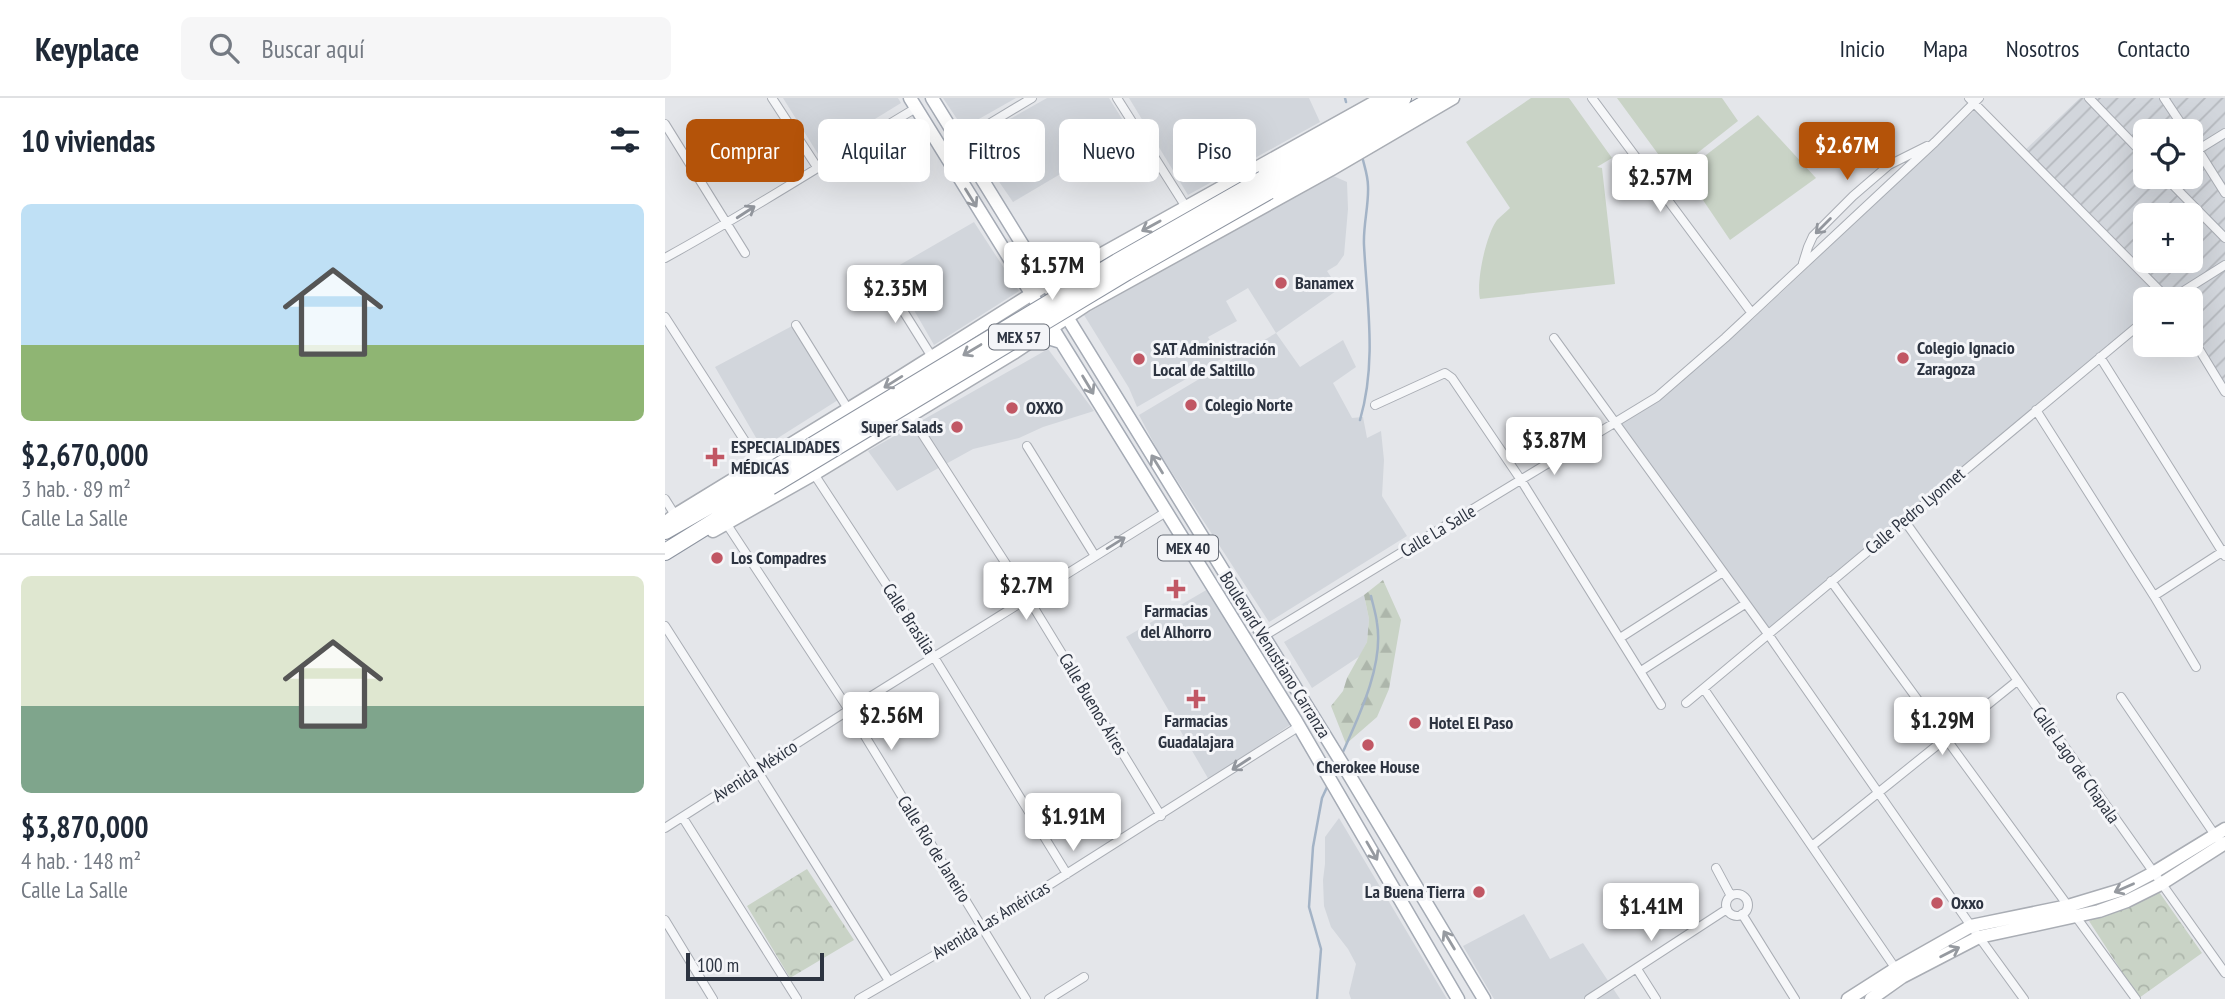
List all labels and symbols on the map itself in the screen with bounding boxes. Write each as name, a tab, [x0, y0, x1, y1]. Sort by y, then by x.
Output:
pin: $2.67M	[1790, 122, 1904, 182]
pin: $2.57M	[1603, 155, 1717, 214]
one-way arrow	[965, 187, 979, 207]
one-way arrow	[735, 205, 755, 219]
one-way arrow	[1815, 217, 1832, 234]
one-way arrow	[1141, 220, 1162, 233]
pin: $1.57M	[995, 242, 1109, 302]
pin: $2.35M	[838, 266, 952, 325]
place label: Banamex	[1295, 271, 1354, 294]
marker: Banamex	[1273, 275, 1289, 291]
road number: MEX 57	[989, 325, 1049, 350]
place label: Colegio Ignacio Zaragoza	[1917, 336, 2015, 380]
place label: SAT Administración Local de Saltillo	[1153, 337, 1276, 381]
one-way arrow	[962, 343, 982, 357]
marker: Colegio Ignacio Zaragoza	[1895, 350, 1911, 366]
marker: SAT Administración Local de Saltillo	[1131, 351, 1147, 367]
one-way arrow	[1081, 374, 1095, 394]
one-way arrow	[884, 375, 904, 389]
place label: Colegio Norte	[1205, 393, 1293, 416]
place label: OXXO	[1026, 396, 1063, 419]
marker: Colegio Norte	[1183, 397, 1199, 413]
marker: OXXO	[1004, 400, 1020, 416]
place label: Super Salads	[861, 415, 943, 438]
pin: $3.87M	[1497, 418, 1611, 477]
marker: Super Salads	[949, 419, 965, 435]
place label: ESPECIALIDADES MÉDICAS	[731, 435, 840, 479]
marker: ESPECIALIDADES MÉDICAS	[705, 447, 725, 467]
one-way arrow	[1149, 455, 1163, 475]
street label: Calle Pedro Lyonnet	[1860, 462, 1969, 559]
street label: Calle La Salle	[1396, 499, 1480, 562]
one-way arrow	[1106, 536, 1126, 550]
road number: MEX 40	[1158, 536, 1218, 561]
place label: Los Compadres	[731, 546, 826, 569]
marker: Los Compadres	[709, 550, 725, 566]
pin: $2.7M	[977, 562, 1075, 622]
street label: Boulevard Venustiano Carranza	[1215, 567, 1336, 742]
street label: Calle Brasilia	[878, 579, 941, 659]
marker: Farmacias del Alhorro	[1168, 581, 1184, 597]
place label: Farmacias del Alhorro	[1140, 599, 1212, 643]
street label: Calle Buenos Aires	[1054, 649, 1133, 759]
marker: Farmacias Guadalajara	[1188, 691, 1204, 707]
pin: $2.56M	[834, 692, 948, 752]
pin: $1.29M	[1885, 698, 1999, 757]
street label: Calle Lago de Chapala	[2028, 702, 2125, 828]
place label: Farmacias Guadalajara	[1158, 709, 1234, 753]
place label: Hotel El Paso	[1429, 711, 1513, 734]
marker: Hotel El Paso	[1407, 715, 1423, 731]
street label: Avenida México	[708, 734, 802, 807]
marker: Cherokee House	[1360, 737, 1376, 753]
place label: Cherokee House	[1316, 755, 1420, 778]
one-way arrow	[1232, 757, 1251, 771]
street label: Calle Río de Janeiro	[892, 791, 976, 907]
pin: $1.91M	[1016, 794, 1130, 853]
one-way arrow	[1365, 840, 1379, 860]
street label: Avenida Las Américas	[928, 875, 1054, 964]
place label: La Buena Tierra	[1365, 880, 1465, 903]
one-way arrow	[2114, 882, 2135, 895]
marker: La Buena Tierra	[1471, 884, 1487, 900]
pin: $1.41M	[1594, 884, 1708, 943]
place label: Oxxo	[1951, 891, 1984, 914]
marker: Oxxo	[1929, 895, 1945, 911]
one-way arrow	[1441, 931, 1455, 951]
one-way arrow	[1939, 945, 1960, 958]
scale bar	[686, 950, 824, 982]

